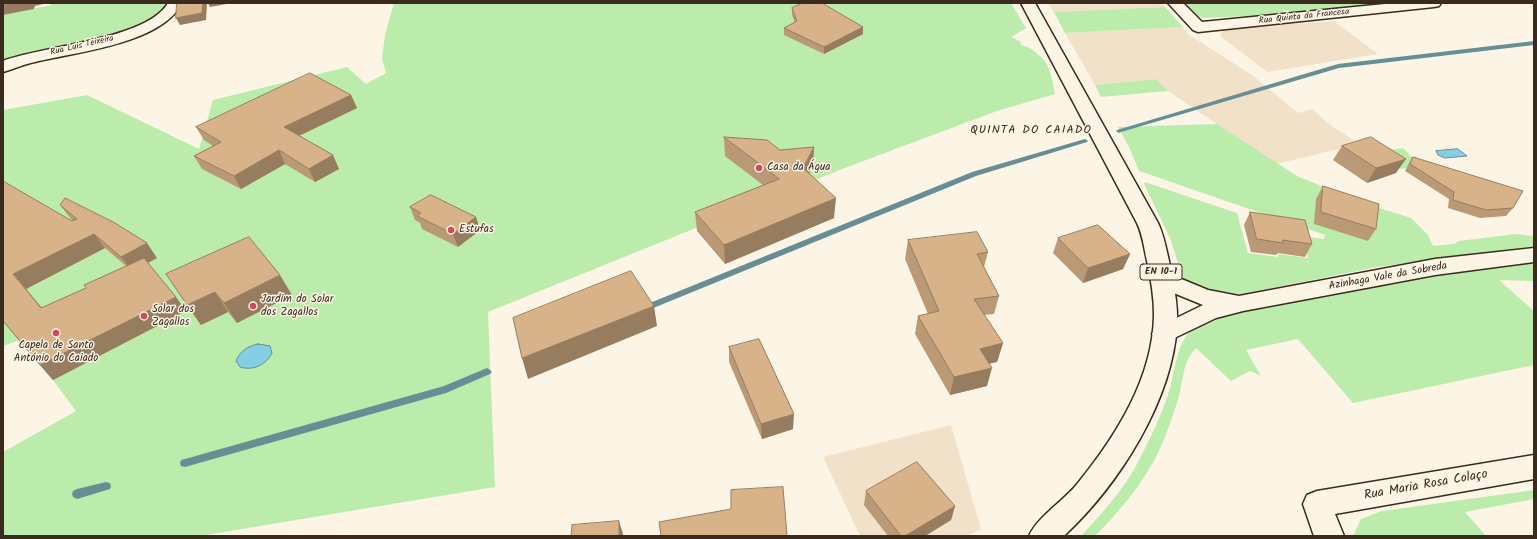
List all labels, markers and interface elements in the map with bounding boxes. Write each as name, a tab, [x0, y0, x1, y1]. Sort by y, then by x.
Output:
street label: Rua Quinta da Francesa	[1258, 7, 1350, 27]
street label: Rua Luis Teixeira	[49, 33, 115, 59]
district label: QUINTA DO CAIADO	[970, 124, 1092, 138]
place label: Casa da Água	[767, 161, 830, 175]
marker: Casa da Água	[754, 163, 764, 173]
place label: Estufas	[459, 223, 494, 237]
marker: Estufas	[446, 225, 456, 235]
street label: Azinhaga Vale da Sobreda	[1328, 260, 1448, 294]
road number: EN 10-1	[1140, 264, 1182, 280]
place label: Jardim do Solar dos Zagallos	[261, 293, 333, 319]
marker: Jardim do Solar dos Zagallos	[248, 301, 258, 311]
place label: Solar dos Zagallos	[152, 303, 194, 329]
marker: Solar dos Zagallos	[139, 311, 149, 321]
marker: Capela de Santo António do Caiado	[51, 328, 61, 338]
place label: Capela de Santo António do Caiado	[14, 339, 98, 365]
street label: Rua Maria Rosa Colaço	[1363, 467, 1489, 505]

